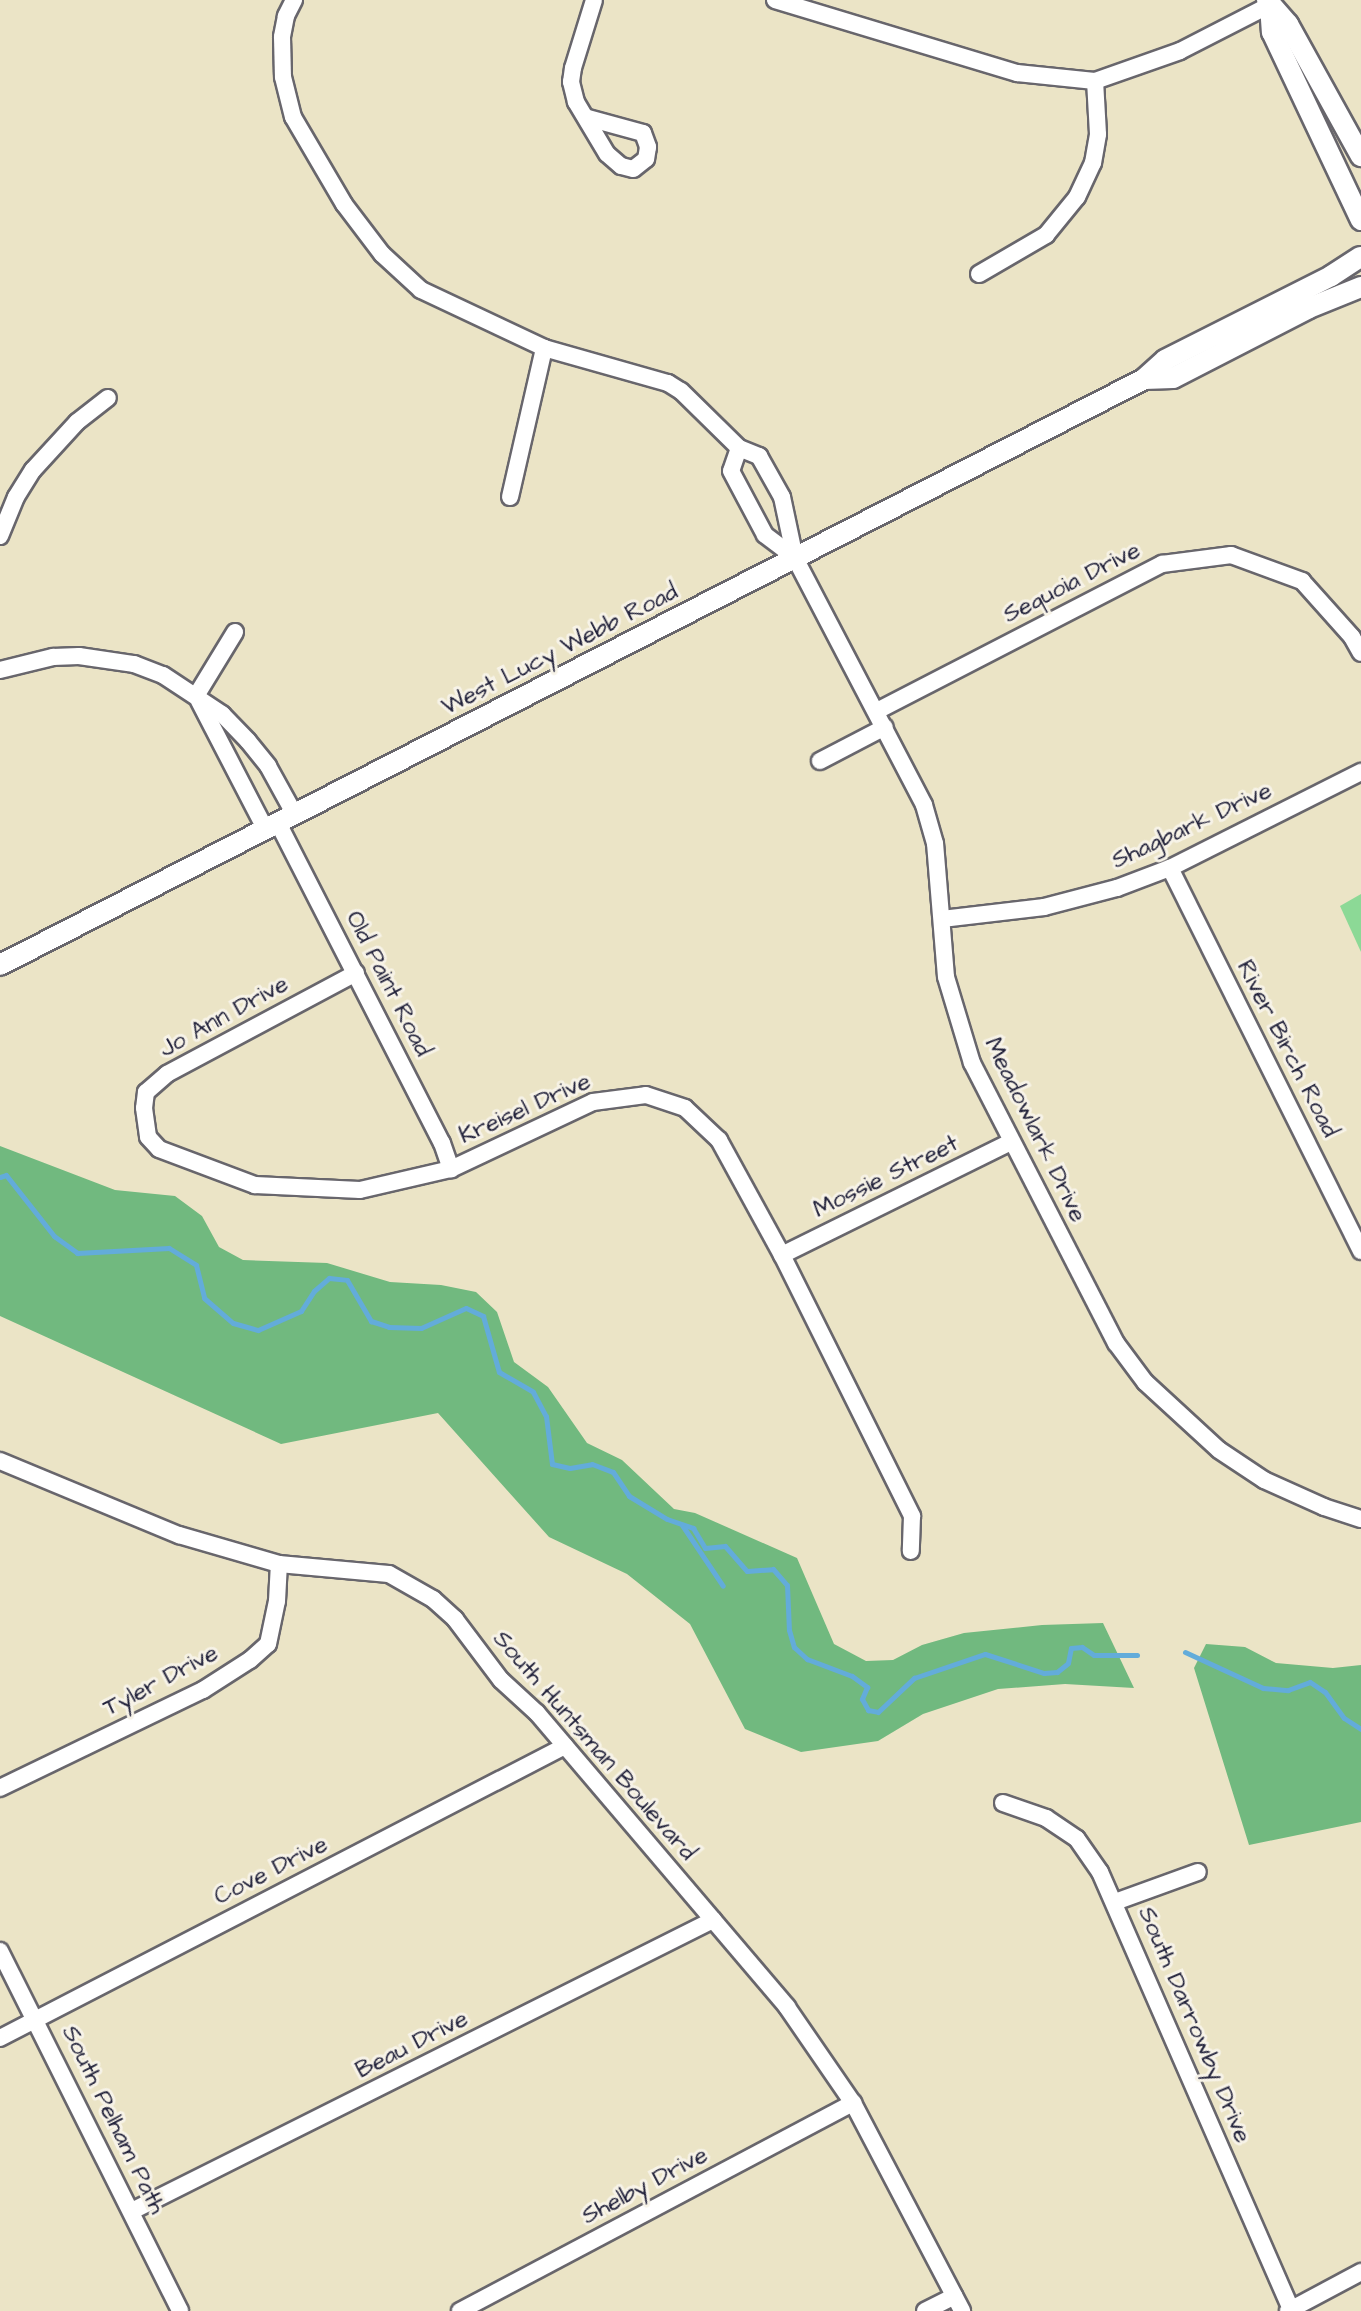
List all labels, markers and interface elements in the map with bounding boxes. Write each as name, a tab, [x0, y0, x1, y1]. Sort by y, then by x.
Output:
street label: Sequoia Drive	[999, 536, 1145, 630]
street label: West Lucy Webb Road	[437, 578, 683, 722]
street label: Shagbark Drive	[1108, 776, 1276, 876]
street label: Old Paint Road	[339, 906, 437, 1062]
street label: River Birch Road	[1230, 956, 1344, 1142]
street label: Jo Ann Drive	[155, 970, 293, 1064]
street label: Meadowlark Drive	[978, 1033, 1092, 1227]
street label: Kreisel Drive	[455, 1067, 595, 1151]
street label: Mossie Street	[809, 1129, 963, 1225]
street label: South Huntsman Boulevard	[486, 1625, 702, 1867]
street label: Tyler Drive	[99, 1639, 223, 1723]
street label: Cove Drive	[209, 1830, 333, 1912]
street label: South Darrowby Drive	[1131, 1903, 1257, 2147]
street label: Beau Drive	[351, 2004, 473, 2086]
street label: South Pelham Path	[55, 2021, 171, 2219]
street label: Shelby Drive	[577, 2141, 713, 2231]

